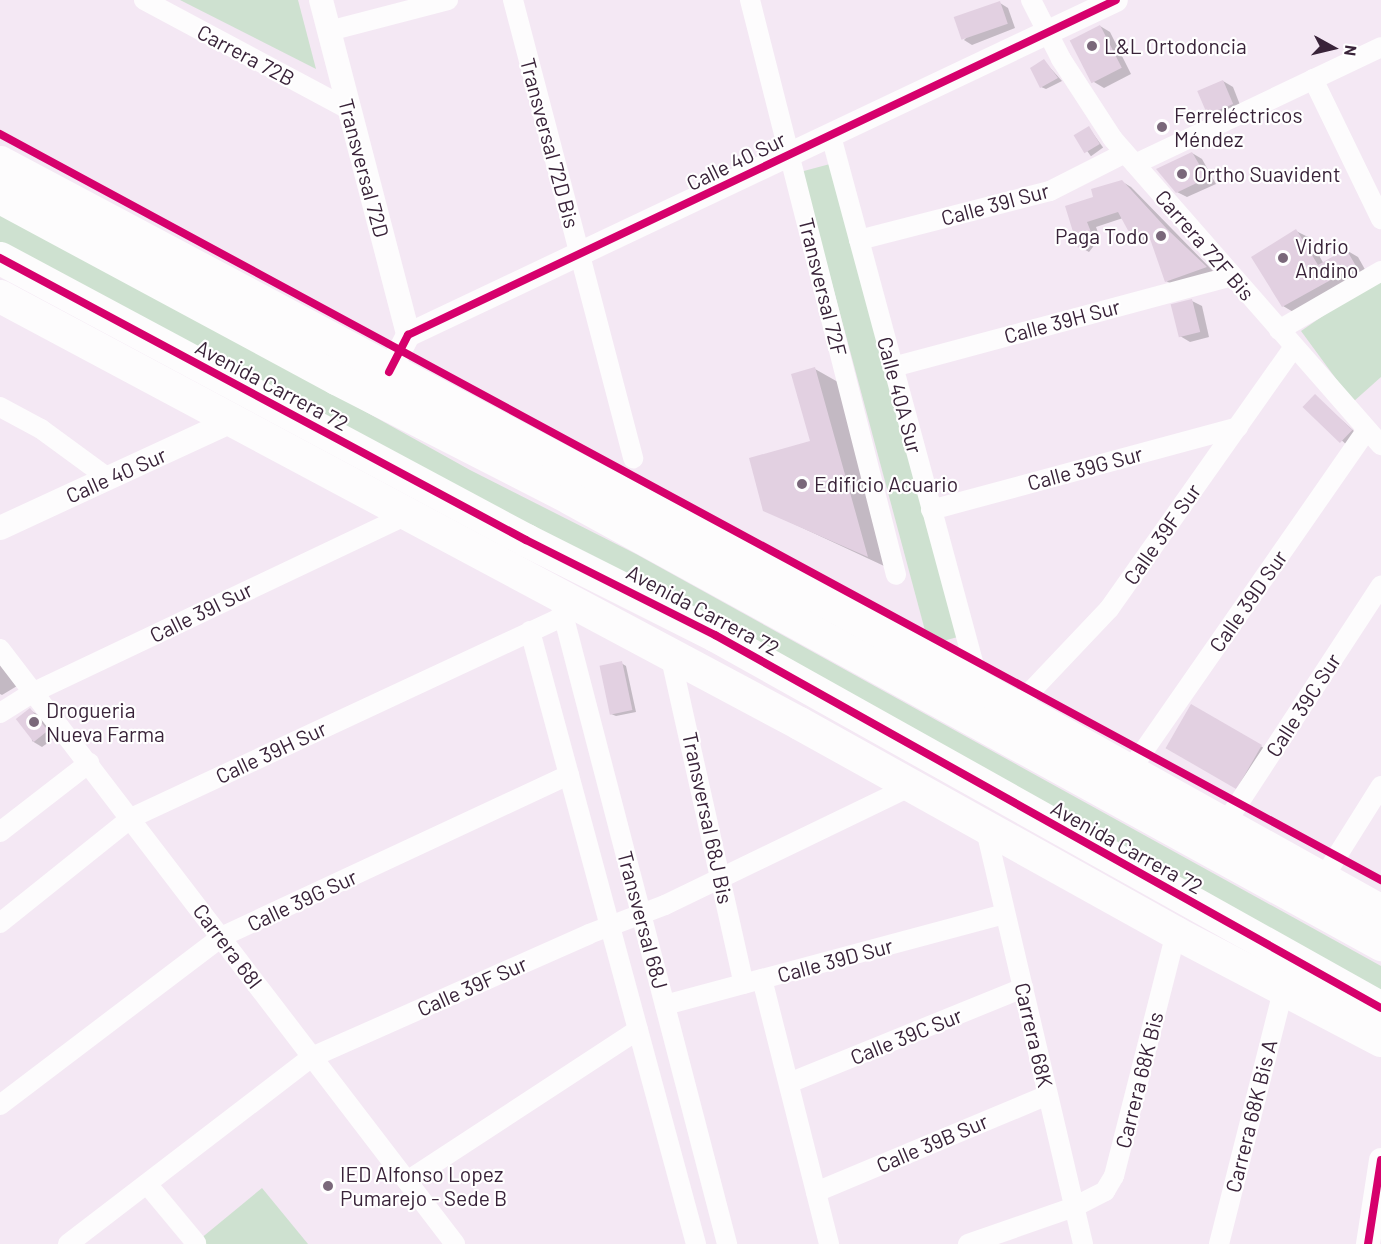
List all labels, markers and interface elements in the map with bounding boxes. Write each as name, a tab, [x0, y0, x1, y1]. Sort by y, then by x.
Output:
north arrow	[1303, 18, 1363, 78]
street label: Carrera 72B	[193, 19, 299, 91]
place label: L&L Ortodoncia	[1104, 33, 1247, 59]
marker: L&L Ortodoncia	[1085, 39, 1099, 53]
text: N	[1341, 44, 1361, 57]
street label: Transversal 72D Bis	[515, 55, 585, 231]
street label: Transversal 72D	[333, 96, 395, 240]
place label: Ferreléctricos Méndez	[1174, 102, 1303, 152]
marker: Ferreléctricos Méndez	[1155, 120, 1169, 134]
street label: Calle 40 Sur	[682, 126, 790, 196]
place label: Ortho Suavident	[1194, 161, 1341, 187]
marker: Ortho Suavident	[1175, 167, 1189, 181]
street label: Calle 39I Sur	[938, 177, 1052, 231]
street label: Carrera 72F Bis	[1150, 185, 1260, 305]
street label: Transversal 72F	[794, 215, 852, 359]
place label: Paga Todo	[1055, 223, 1149, 249]
marker: Paga Todo	[1154, 229, 1168, 243]
place label: Vidrio Andino	[1295, 233, 1358, 283]
marker: Vidrio Andino	[1276, 251, 1290, 265]
street label: Calle 39H Sur	[1001, 293, 1123, 349]
street label: Avenida Carrera 72	[191, 334, 353, 436]
street label: Calle 40A Sur	[872, 334, 928, 456]
street label: Calle 39G Sur	[1025, 441, 1145, 495]
street label: Calle 40 Sur	[62, 442, 170, 508]
place label: Edificio Acuario	[814, 471, 958, 497]
marker: Edificio Acuario	[795, 477, 809, 491]
street label: Calle 39F Sur	[1118, 479, 1206, 589]
street label: Calle 39D Sur	[1204, 545, 1292, 657]
street label: Avenida Carrera 72	[622, 559, 784, 661]
street label: Calle 39I Sur	[146, 576, 256, 648]
street label: Calle 39C Sur	[1260, 649, 1346, 761]
place label: Drogueria Nueva Farma	[46, 697, 165, 747]
marker: Drogueria Nueva Farma	[27, 715, 41, 729]
street label: Calle 39H Sur	[212, 715, 330, 789]
street label: Transversal 68J Bis	[677, 730, 739, 906]
street label: Avenida Carrera 72	[1047, 795, 1207, 899]
street label: Transversal 68J	[612, 848, 674, 992]
street label: Calle 39G Sur	[243, 864, 361, 936]
street label: Carrera 68I	[188, 899, 268, 993]
street label: Calle 39D Sur	[775, 932, 895, 988]
street label: Calle 39F Sur	[413, 951, 531, 1021]
street label: Carrera 68K	[1010, 980, 1058, 1090]
street label: Calle 39C Sur	[846, 1002, 966, 1070]
street label: Carrera 68K Bis	[1110, 1009, 1168, 1151]
street label: Carrera 68K Bis A	[1220, 1037, 1282, 1195]
street label: Calle 39B Sur	[872, 1108, 992, 1178]
place label: IED Alfonso Lopez Pumarejo - Sede B	[340, 1161, 507, 1211]
marker: IED Alfonso Lopez Pumarejo - Sede B	[321, 1179, 335, 1193]

